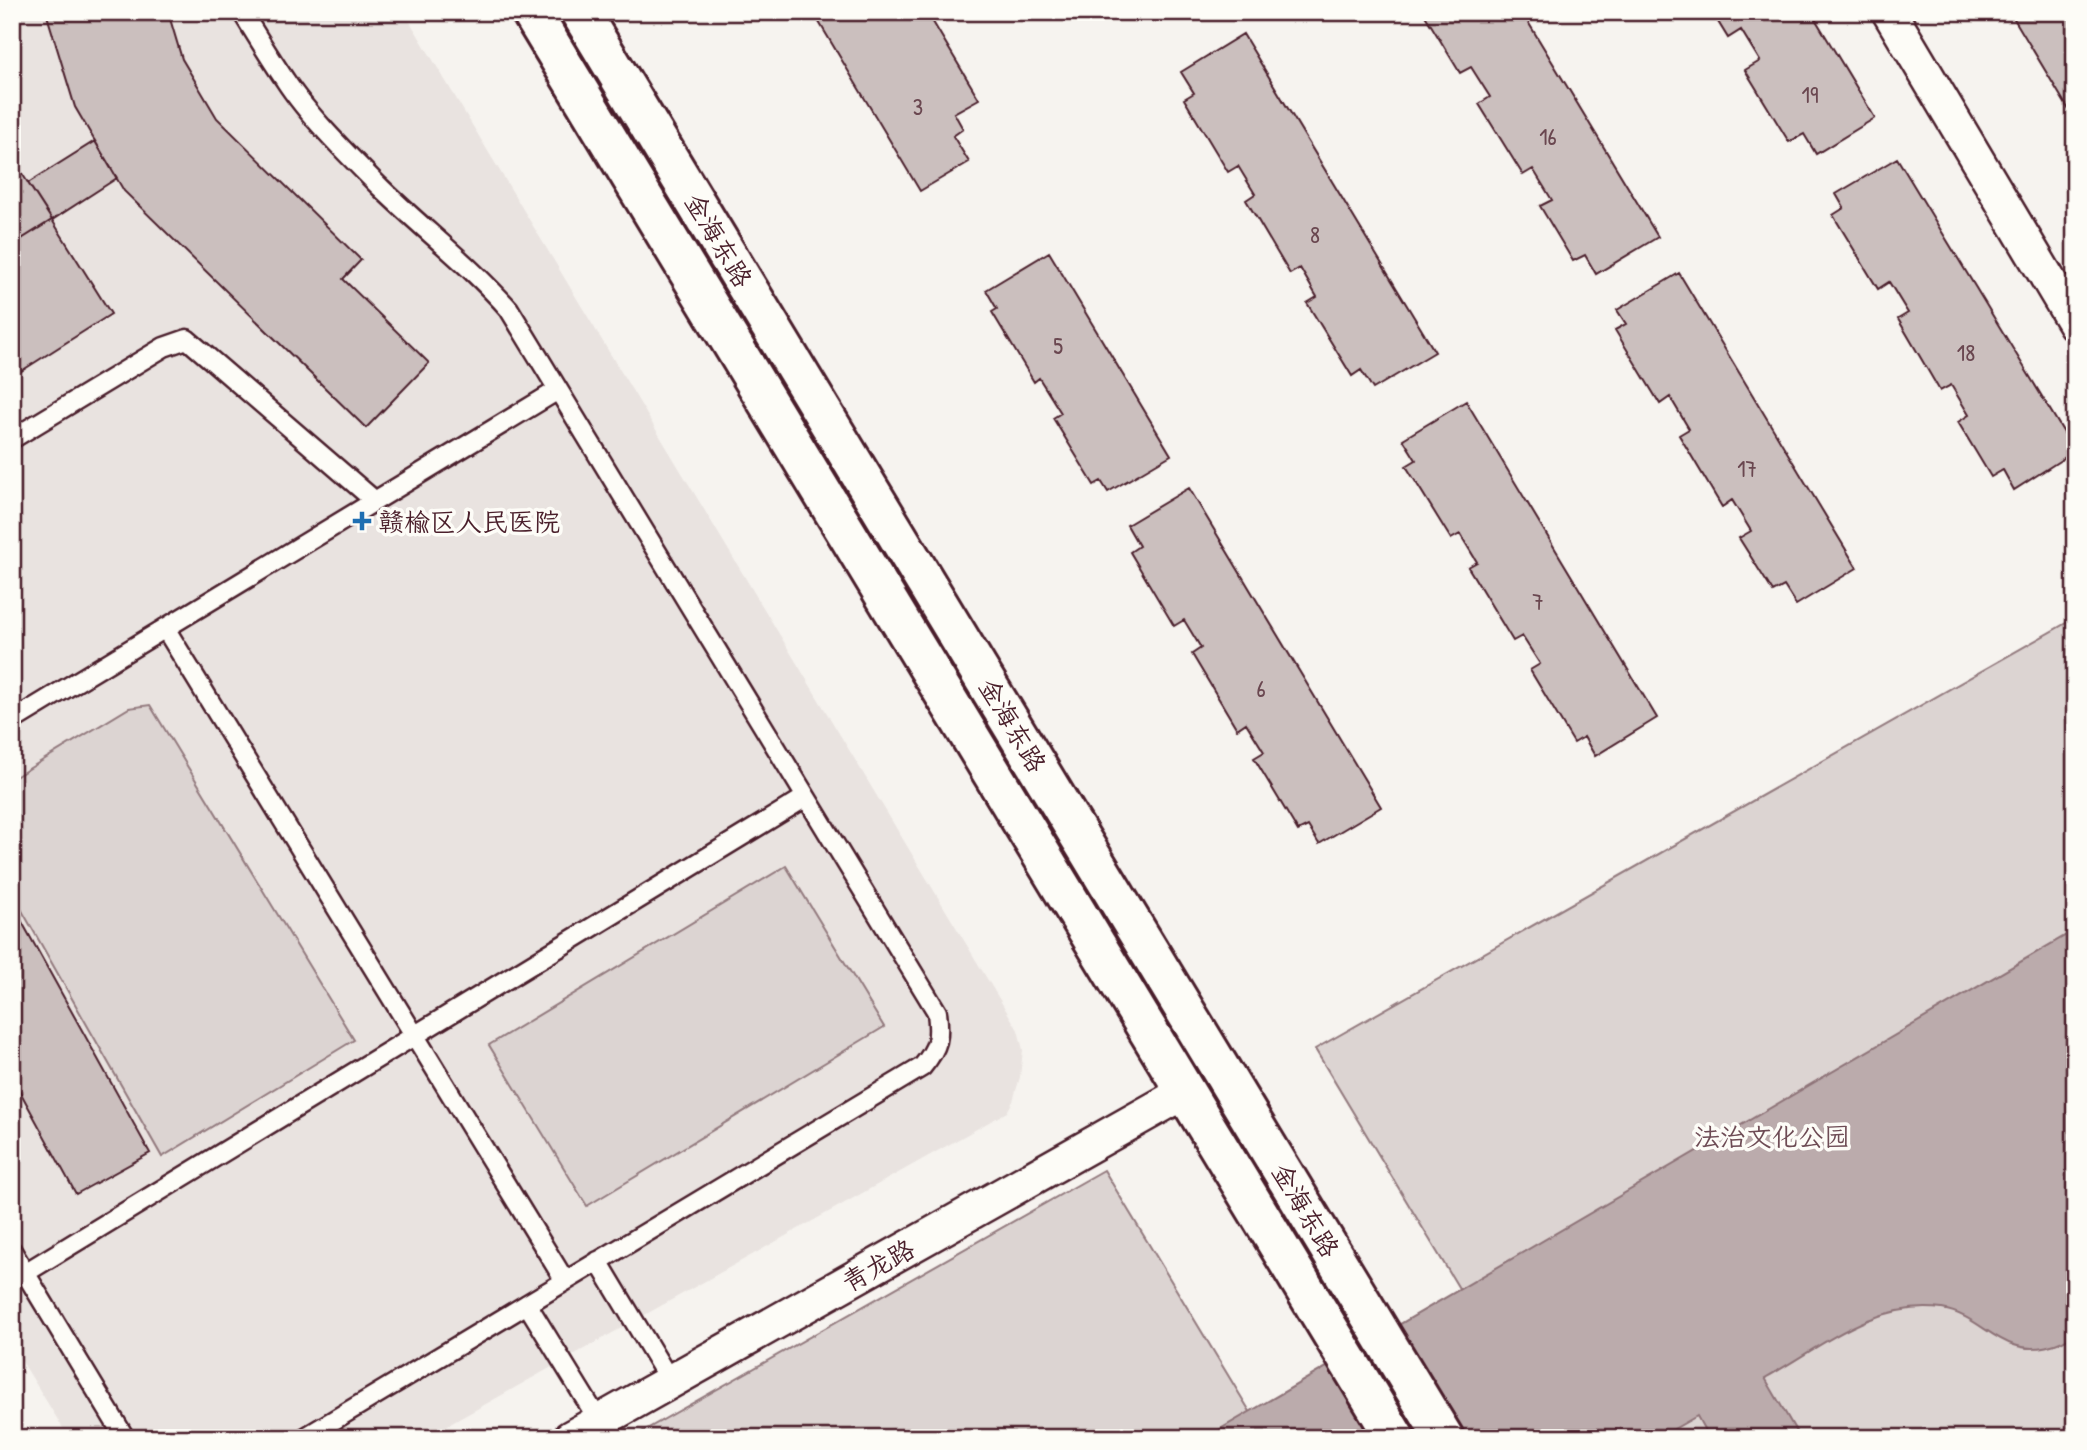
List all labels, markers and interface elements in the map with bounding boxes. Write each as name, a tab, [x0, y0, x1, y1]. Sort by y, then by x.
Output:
house number: 19	[1802, 79, 1818, 110]
house number: 3	[913, 91, 923, 122]
house number: 16	[1539, 121, 1557, 152]
street label: 金海东路	[677, 186, 761, 294]
house number: 8	[1310, 219, 1320, 250]
house number: 5	[1053, 330, 1063, 361]
house number: 18	[1957, 337, 1975, 368]
house number: 17	[1737, 453, 1757, 484]
place label: 赣榆区人民医院	[378, 504, 560, 539]
marker: 赣榆区人民医院	[352, 511, 372, 531]
house number: 7	[1532, 586, 1544, 617]
street label: 金海东路	[971, 671, 1055, 779]
house number: 6	[1256, 673, 1266, 704]
park label: 法治文化公园	[1694, 1119, 1850, 1154]
street label: 金海东路	[1264, 1156, 1348, 1264]
street label: 青龙路	[835, 1231, 921, 1299]

